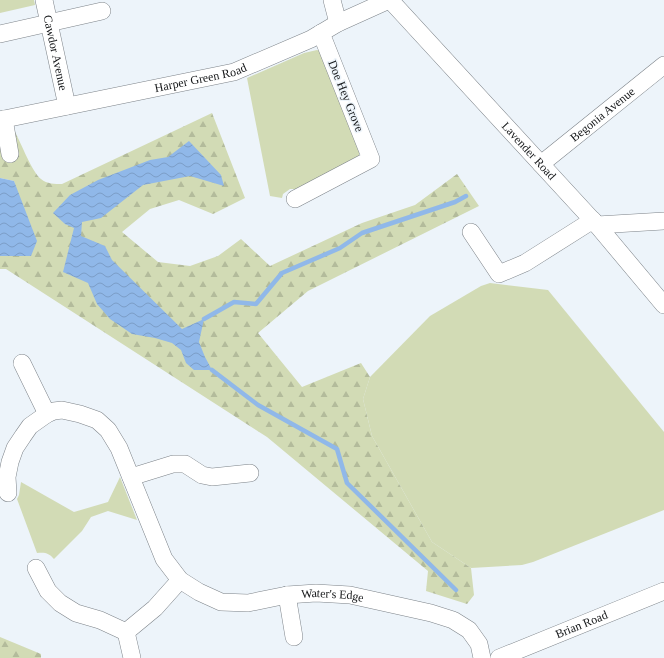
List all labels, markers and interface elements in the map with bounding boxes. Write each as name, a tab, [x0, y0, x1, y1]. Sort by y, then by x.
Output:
street label: Cawdor Avenue	[40, 14, 70, 92]
street label: Doe Hey Grove	[325, 58, 367, 134]
street label: Harper Green Road	[153, 60, 249, 95]
street label: Begonia Avenue	[567, 84, 638, 145]
street label: Lavender Road	[499, 119, 559, 183]
street label: Water's Edge	[301, 586, 365, 605]
street label: Brian Road	[553, 608, 610, 641]

